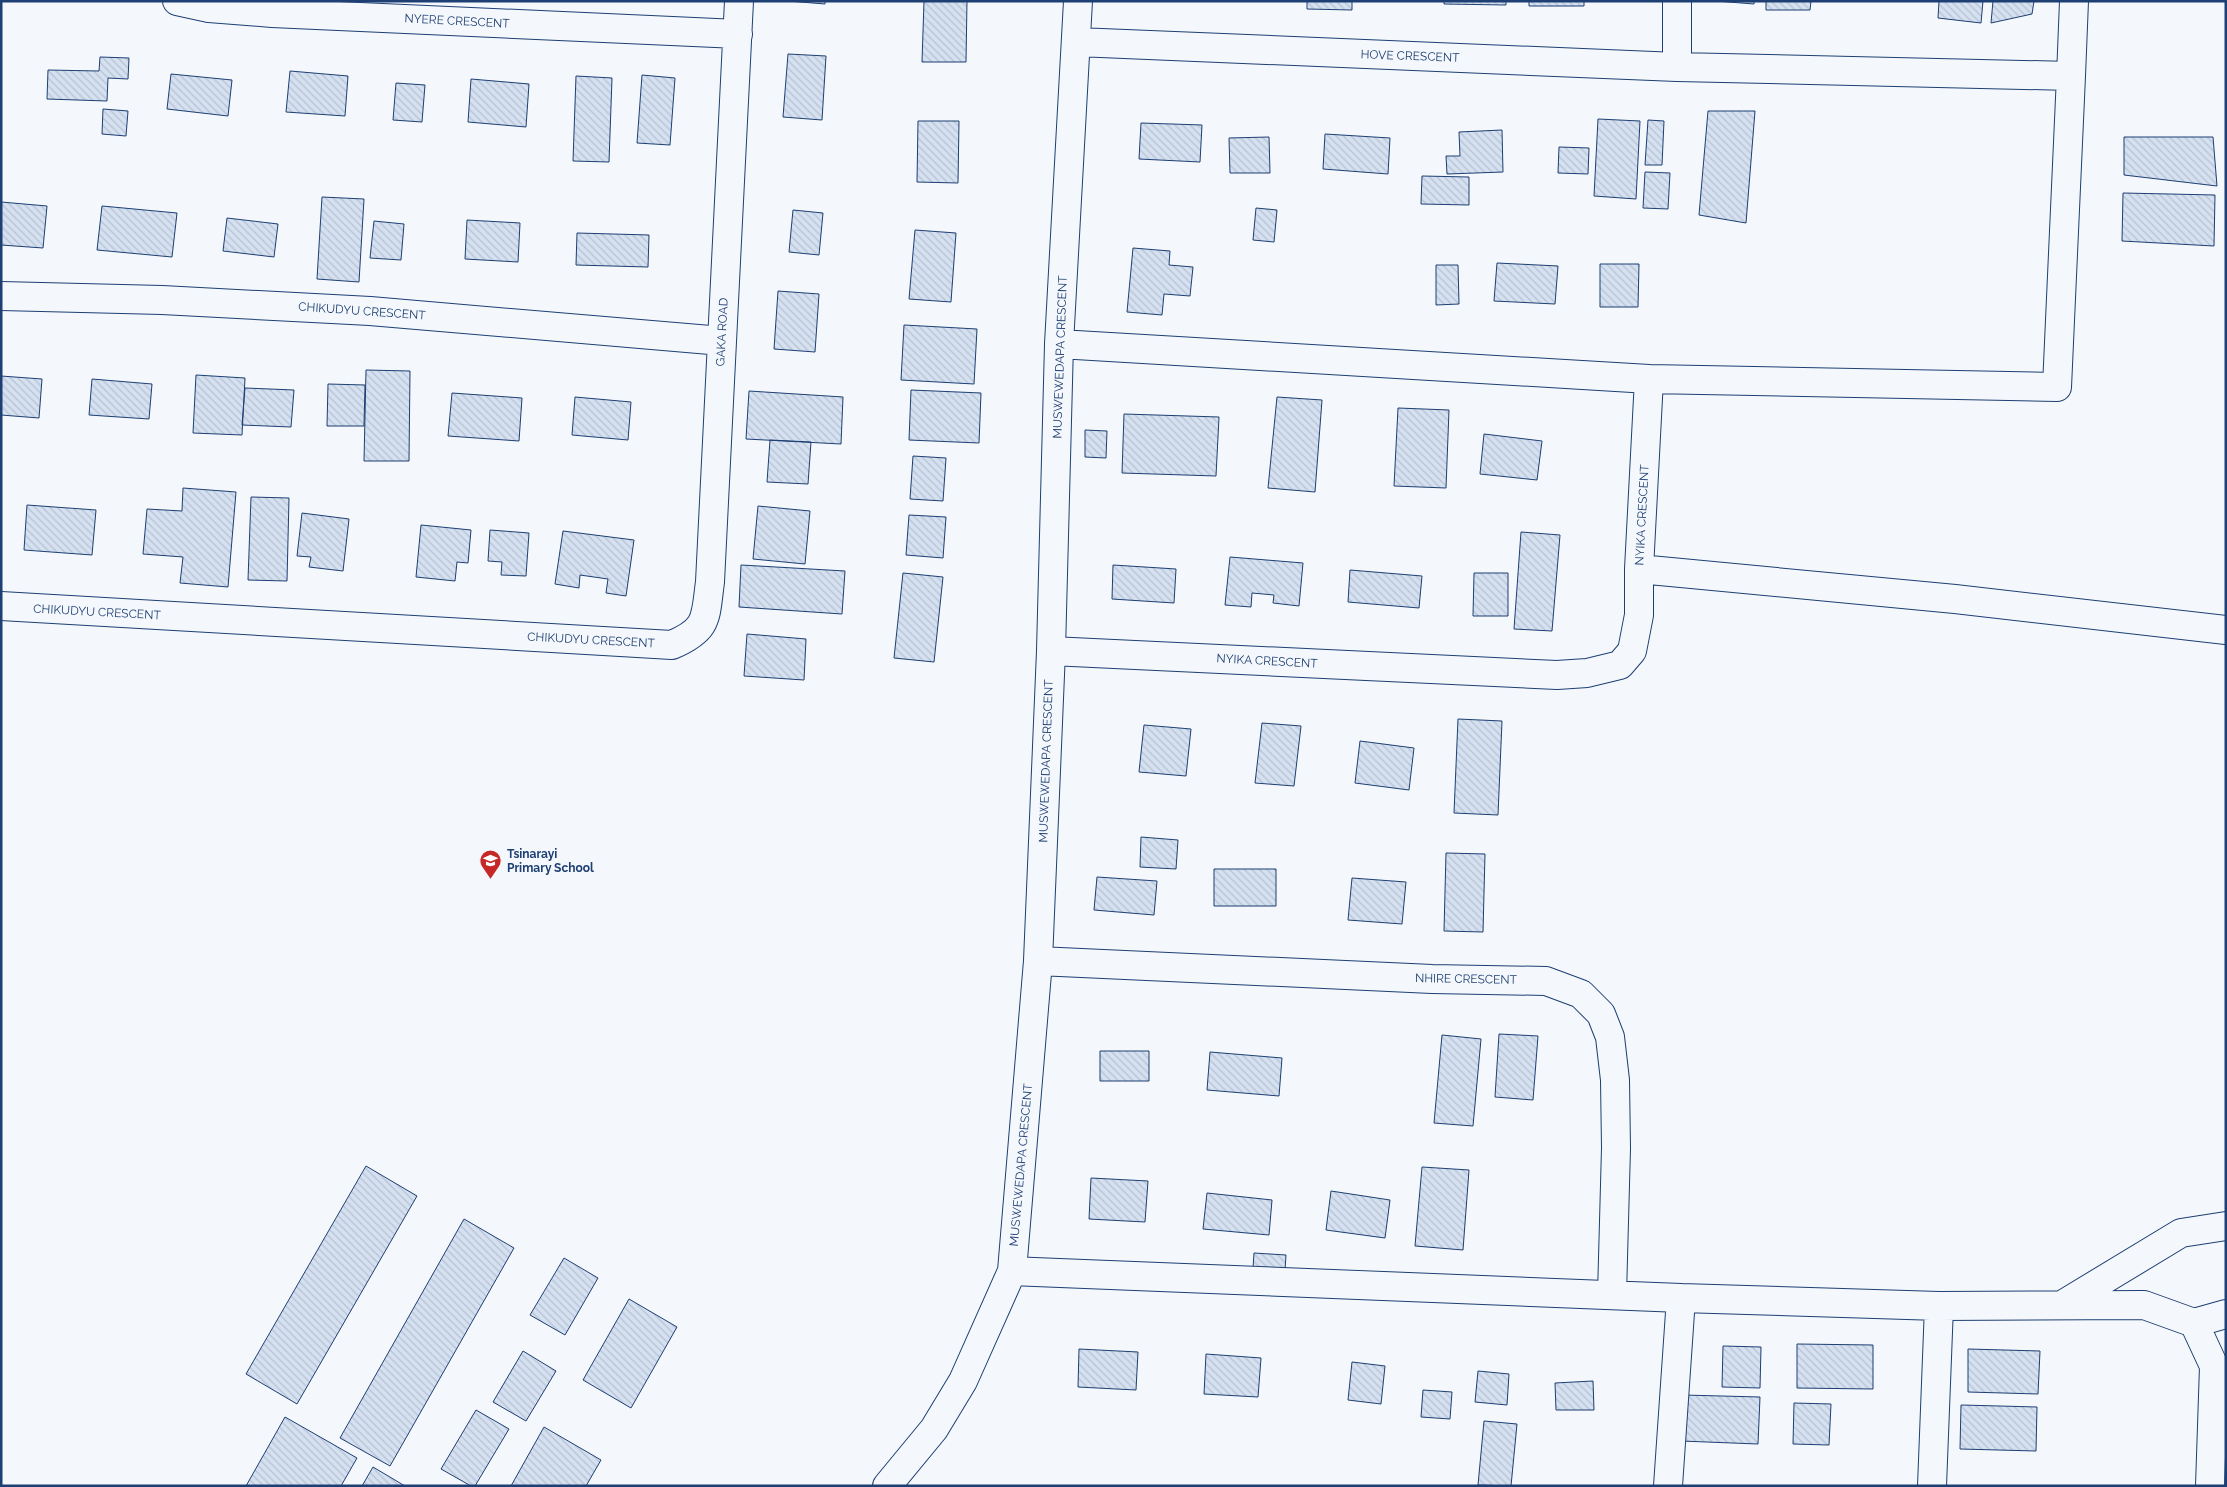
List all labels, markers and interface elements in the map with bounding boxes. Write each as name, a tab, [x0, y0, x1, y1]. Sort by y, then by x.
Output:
street label: NYERE CRESCENT	[404, 11, 511, 31]
street label: HOVE CRESCENT	[1360, 47, 1460, 65]
street label: MUSWEWEDAPA CRESCENT	[1050, 275, 1070, 439]
street label: GAKA ROAD	[713, 297, 731, 367]
street label: CHIKUDYU CRESCENT	[298, 300, 427, 322]
street label: NYIKA CRESCENT	[1632, 463, 1652, 566]
street label: CHIKUDYU CRESCENT	[33, 602, 162, 622]
street label: CHIKUDYU CRESCENT	[527, 630, 656, 650]
street label: NYIKA CRESCENT	[1216, 651, 1319, 671]
street label: MUSWEWEDAPA CRESCENT	[1036, 679, 1056, 843]
place label: Tsinarayi Primary School	[507, 847, 594, 875]
school or university icon: Tsinarayi Primary School	[479, 849, 503, 880]
street label: NHIRE CRESCENT	[1415, 971, 1518, 987]
street label: MUSWEWEDAPA CRESCENT	[1007, 1082, 1035, 1247]

